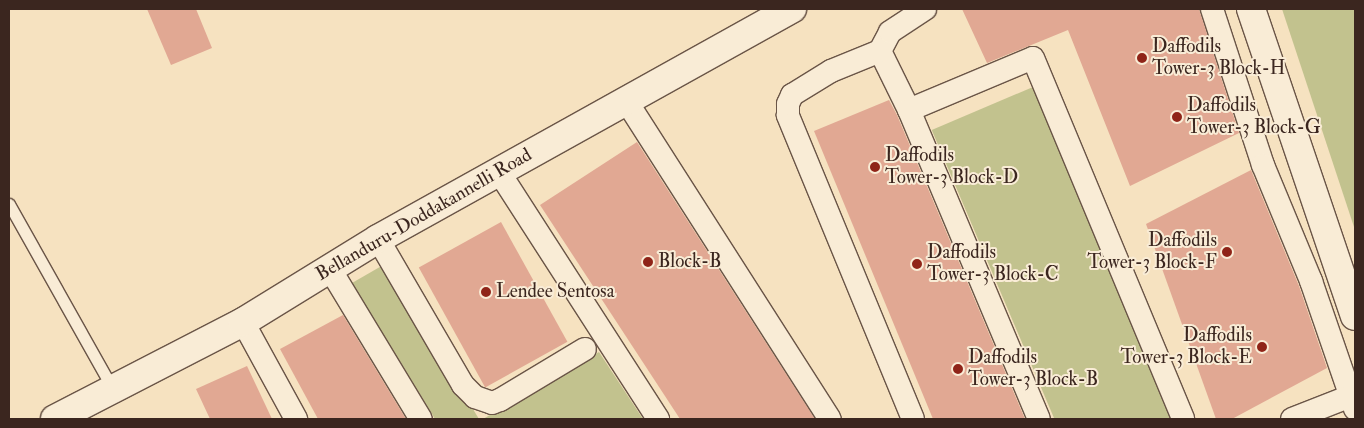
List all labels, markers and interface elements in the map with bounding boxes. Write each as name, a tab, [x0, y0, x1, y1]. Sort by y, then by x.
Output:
place label: Daffodils Tower-3 Block-H	[1152, 36, 1285, 80]
marker: Daffodils Tower-3 Block-H	[1136, 52, 1148, 64]
place label: Daffodils Tower-3 Block-G	[1187, 95, 1321, 139]
marker: Daffodils Tower-3 Block-G	[1171, 111, 1183, 123]
street label: Bellanduru-Doddakannelli Road	[312, 144, 536, 286]
place label: Daffodils Tower-3 Block-D	[885, 145, 1018, 189]
marker: Daffodils Tower-3 Block-D	[869, 161, 881, 173]
place label: Daffodils Tower-3 Block-F	[1087, 230, 1217, 274]
place label: Daffodils Tower-3 Block-C	[927, 242, 1059, 286]
marker: Daffodils Tower-3 Block-F	[1221, 246, 1233, 258]
place label: Block-B	[658, 251, 722, 273]
marker: Block-B	[642, 256, 654, 268]
marker: Daffodils Tower-3 Block-C	[911, 258, 923, 270]
place label: Lendee Sentosa	[496, 281, 614, 303]
marker: Lendee Sentosa	[480, 286, 492, 298]
place label: Daffodils Tower-3 Block-E	[1121, 325, 1252, 369]
marker: Daffodils Tower-3 Block-E	[1256, 341, 1268, 353]
place label: Daffodils Tower-3 Block-B	[968, 347, 1098, 391]
marker: Daffodils Tower-3 Block-B	[952, 363, 964, 375]

